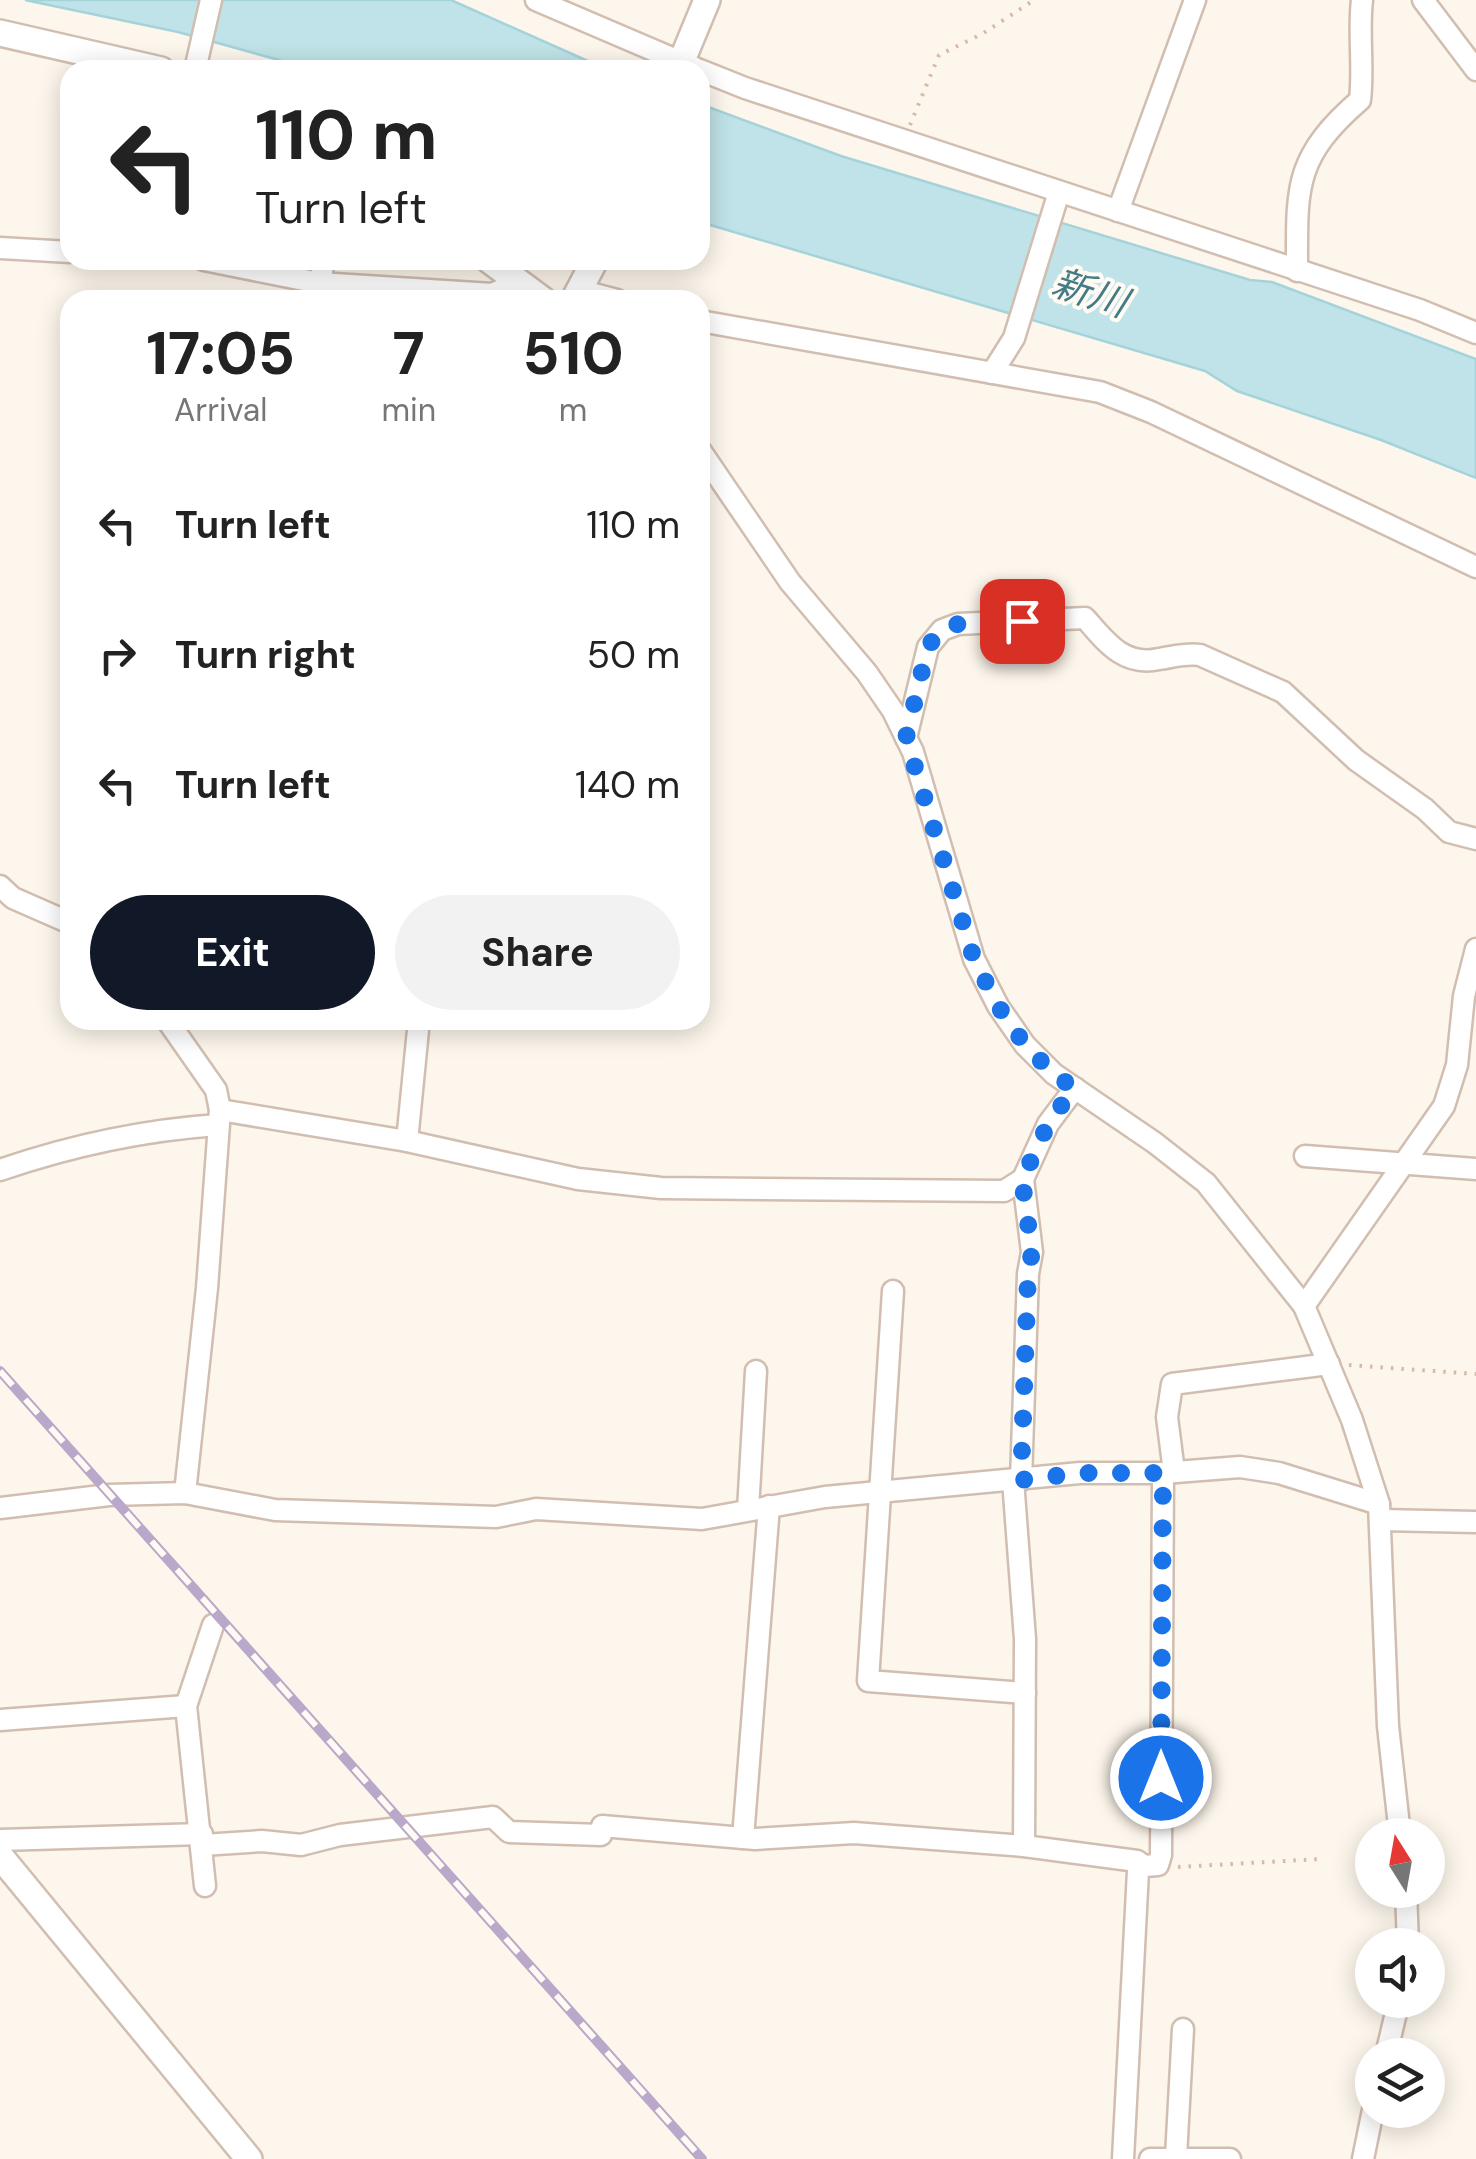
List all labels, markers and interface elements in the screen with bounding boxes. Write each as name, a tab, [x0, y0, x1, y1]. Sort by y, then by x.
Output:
text: 110 m	[255, 90, 438, 181]
icon: left	[90, 100, 220, 230]
text: Turn left	[255, 178, 427, 237]
water label: 新川	[1046, 257, 1138, 330]
text: 17:05	[146, 314, 295, 393]
text: 7	[393, 314, 425, 393]
text: 510	[522, 314, 624, 393]
text: Arrival	[174, 389, 267, 431]
text: min	[381, 389, 436, 431]
text: m	[559, 389, 587, 431]
icon: left	[90, 498, 145, 553]
text: Turn left	[175, 500, 331, 550]
text: 110 m	[586, 500, 680, 550]
pin	[980, 579, 1065, 664]
icon: arrive	[995, 594, 1050, 649]
icon: right	[90, 628, 145, 683]
text: Turn right	[175, 630, 356, 680]
text: 50 m	[587, 630, 680, 680]
icon: left	[90, 758, 145, 813]
text: Turn left	[175, 760, 331, 810]
text: 140 m	[575, 760, 680, 810]
button: Exit	[90, 895, 375, 1010]
button: Share	[395, 895, 680, 1010]
position arrow	[1109, 1726, 1213, 1830]
north arrow	[1355, 1818, 1445, 1908]
map controls	[1355, 1818, 1445, 2128]
button: sound	[1355, 1928, 1445, 2018]
button: layers	[1355, 2038, 1445, 2128]

